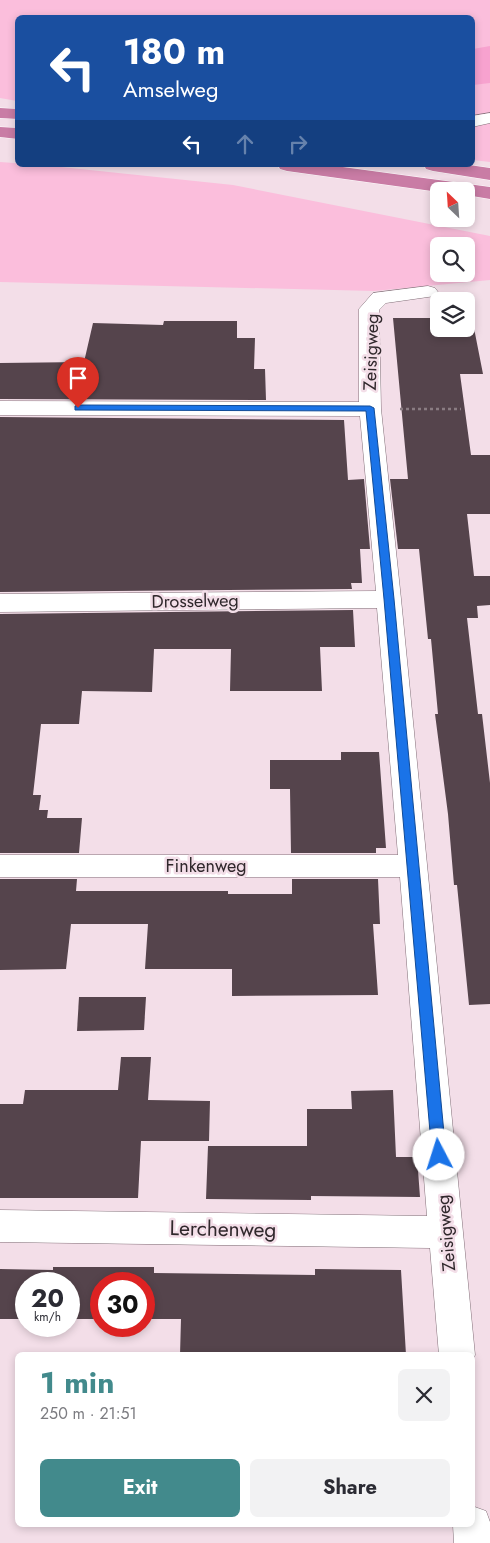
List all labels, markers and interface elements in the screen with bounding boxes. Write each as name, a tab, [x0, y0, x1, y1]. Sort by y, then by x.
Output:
text: 180 m	[123, 27, 225, 77]
icon: left	[40, 35, 105, 100]
text: Amselweg	[123, 73, 218, 105]
icon: left	[178, 130, 206, 158]
icon: ahead	[231, 130, 259, 158]
icon: right	[284, 130, 312, 158]
north arrow	[430, 182, 475, 228]
map controls	[430, 182, 475, 337]
button: search	[430, 237, 475, 282]
button: layers	[430, 292, 475, 337]
street label: Zeisigweg	[357, 313, 385, 391]
pin	[57, 357, 99, 408]
icon: arrive	[64, 364, 92, 392]
street label: Drosselweg	[151, 587, 239, 615]
street label: Finkenweg	[166, 853, 246, 879]
position arrow	[412, 1128, 464, 1180]
street label: Zeisigweg	[430, 1194, 462, 1272]
street label: Lerchenweg	[169, 1213, 277, 1245]
speed limit sign: 30	[90, 1272, 155, 1337]
text: 20	[31, 1280, 64, 1316]
text: km/h	[34, 1308, 61, 1326]
text: 1 min	[40, 1361, 114, 1404]
button: close	[398, 1369, 450, 1421]
text: 250 m · 21:51	[40, 1402, 137, 1425]
button: Exit	[40, 1459, 240, 1517]
button: Share	[250, 1459, 450, 1517]

